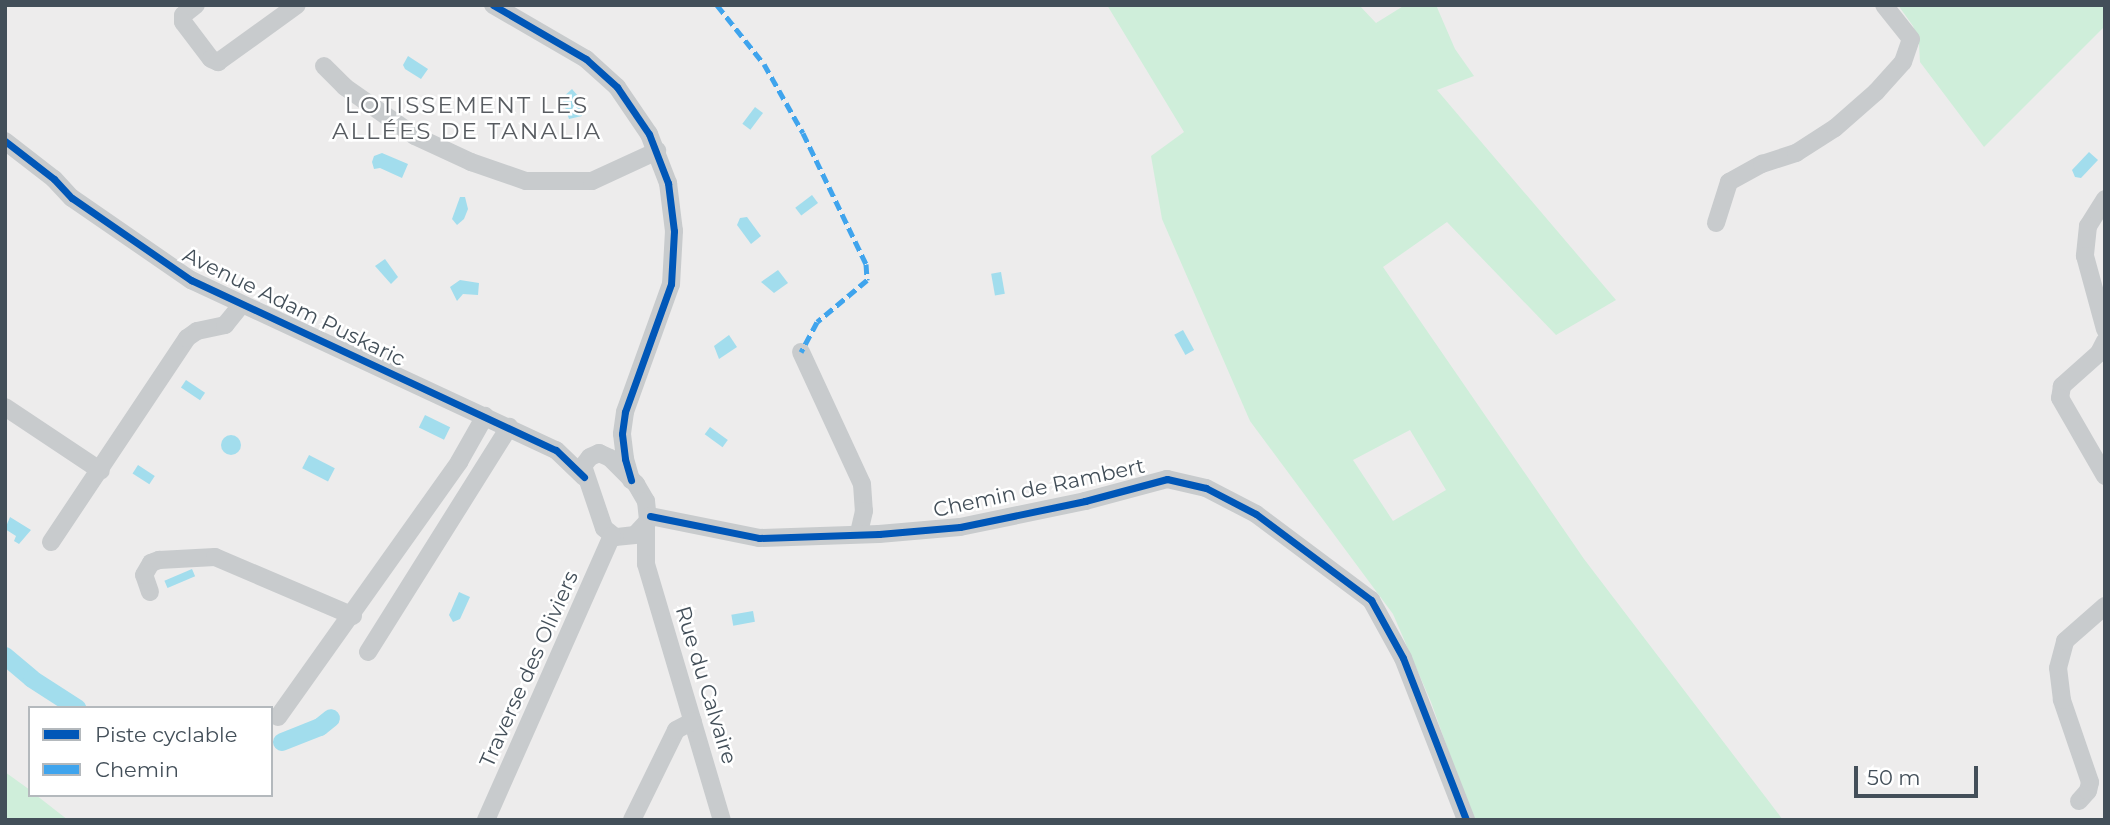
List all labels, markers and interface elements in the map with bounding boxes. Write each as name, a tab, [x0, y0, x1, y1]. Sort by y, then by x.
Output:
district label: LOTISSEMENT LES ALLÉES DE TANALIA	[334, 91, 600, 145]
street label: Avenue Adam Puskaric	[179, 242, 409, 372]
street label: Chemin de Rambert	[931, 453, 1147, 523]
street label: Traverse des Oliviers	[474, 567, 584, 771]
street label: Rue du Calvaire	[670, 603, 742, 767]
legend	[28, 706, 273, 797]
text: Piste cyclable	[95, 722, 237, 747]
scale bar	[1858, 752, 1982, 796]
text: Chemin	[95, 757, 179, 782]
text: 50 m	[1867, 765, 1921, 790]

